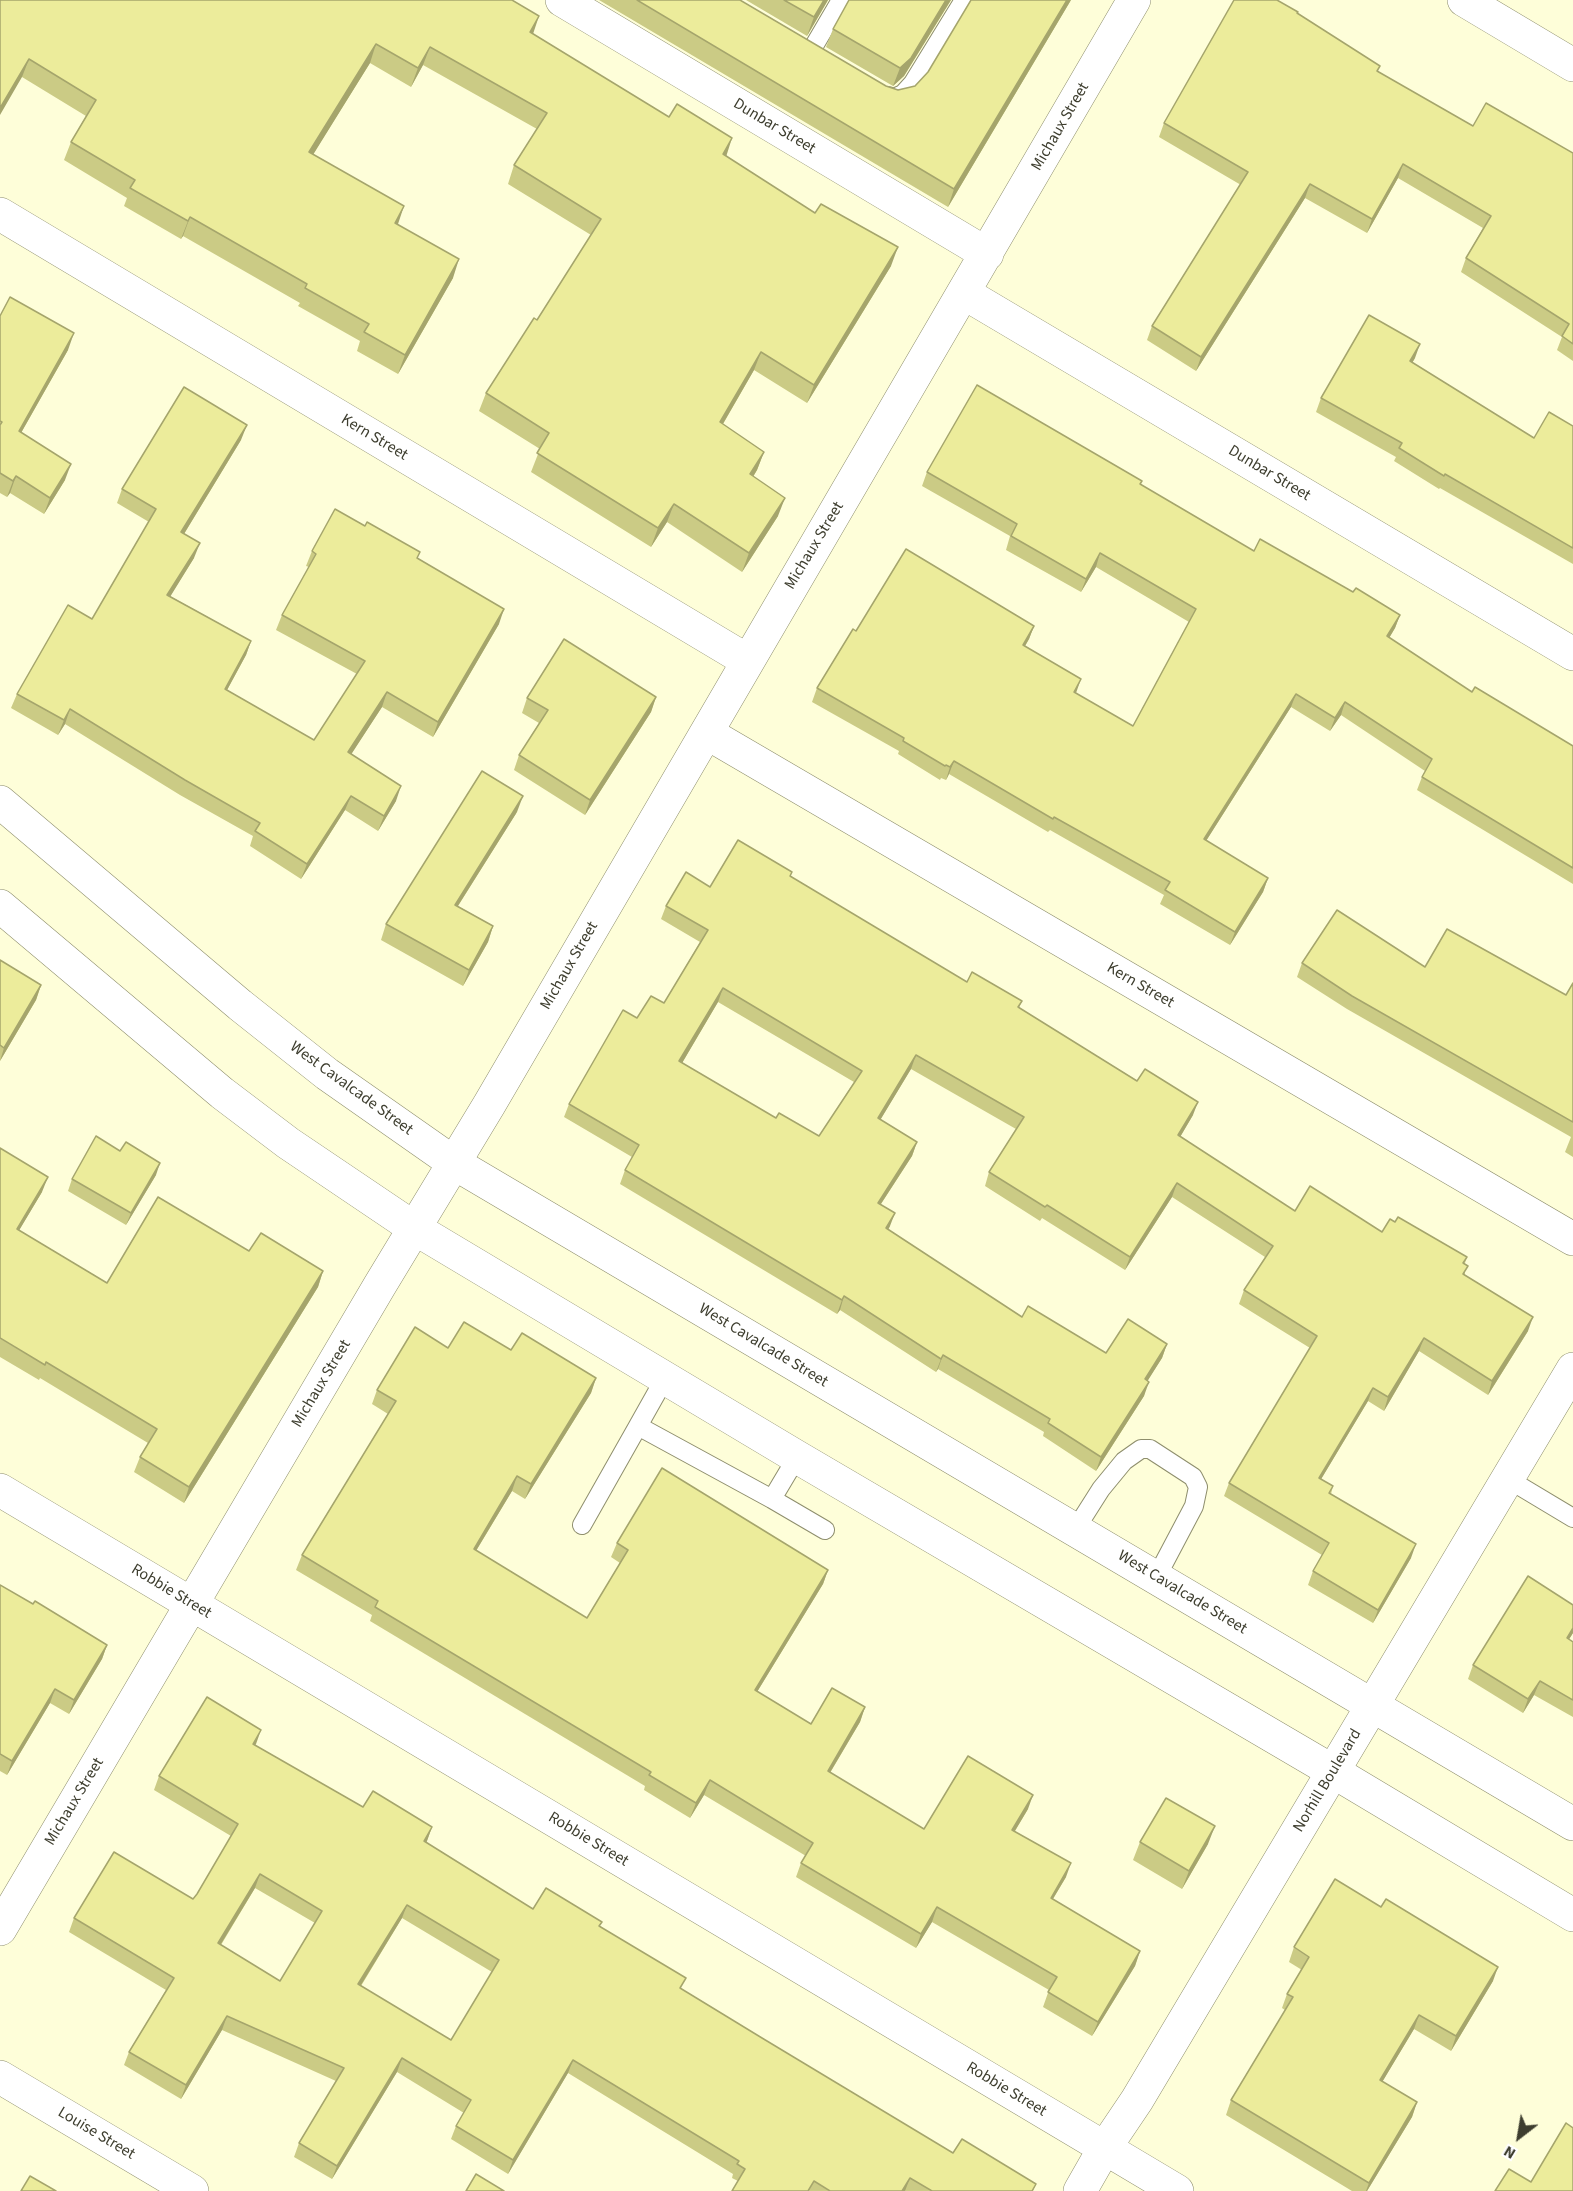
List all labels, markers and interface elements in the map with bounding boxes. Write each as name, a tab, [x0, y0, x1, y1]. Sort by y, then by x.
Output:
street label: Michaux Street	[1028, 79, 1094, 175]
street label: Dunbar Street	[729, 95, 819, 159]
street label: Kern Street	[337, 411, 411, 465]
street label: Dunbar Street	[1224, 442, 1314, 506]
street label: Michaux Street	[781, 499, 849, 593]
street label: Michaux Street	[537, 918, 603, 1014]
street label: Kern Street	[1103, 959, 1177, 1013]
street label: West Cavalcade Street	[286, 1038, 416, 1140]
street label: West Cavalcade Street	[695, 1300, 831, 1392]
street label: Michaux Street	[288, 1337, 356, 1431]
street label: West Cavalcade Street	[1114, 1547, 1250, 1639]
street label: Robbie Street	[127, 1560, 215, 1624]
street label: Norhill Boulevard	[1290, 1726, 1366, 1836]
street label: Michaux Street	[41, 1755, 109, 1849]
street label: Robbie Street	[544, 1808, 632, 1872]
street label: Robbie Street	[962, 2058, 1050, 2122]
street label: Louise Street	[54, 2103, 138, 2165]
north arrow	[1489, 2107, 1549, 2167]
text: N	[1500, 2140, 1520, 2165]

